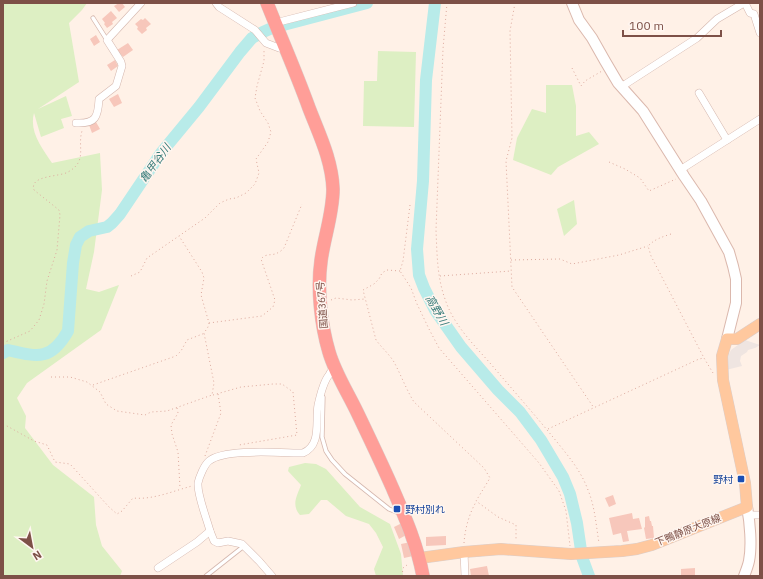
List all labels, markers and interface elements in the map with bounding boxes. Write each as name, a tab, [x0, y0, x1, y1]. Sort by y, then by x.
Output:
scale bar	[623, 12, 721, 38]
text: 100 m	[629, 18, 664, 33]
water label: 亀甲谷川	[136, 140, 174, 185]
street label: 国道367号	[313, 281, 331, 329]
water label: 高野川	[423, 292, 452, 329]
place label: 野村	[713, 473, 733, 486]
marker: 野村	[736, 474, 746, 484]
place label: 野村別れ	[405, 503, 445, 516]
marker: 野村別れ	[392, 504, 402, 514]
street label: 下鴨静原大原線	[653, 511, 723, 549]
north arrow	[12, 527, 52, 567]
text: N	[30, 547, 44, 564]

